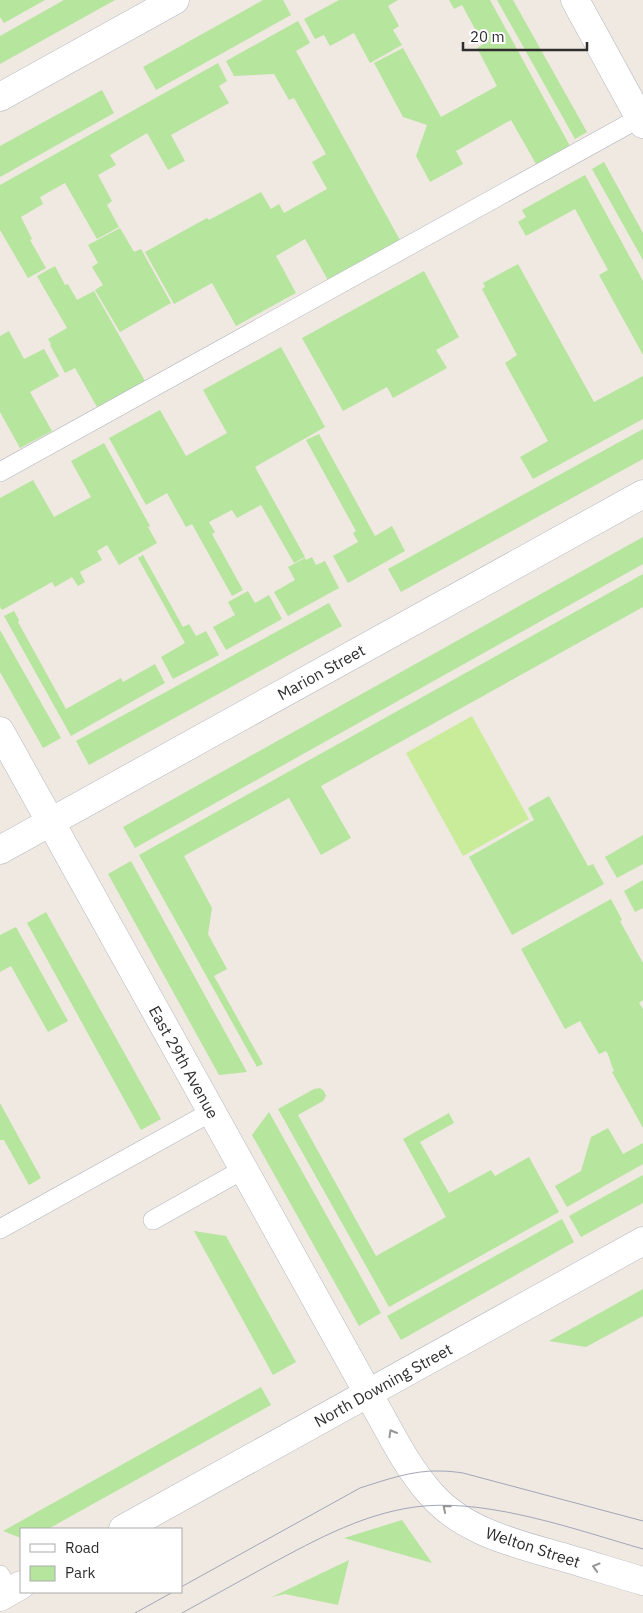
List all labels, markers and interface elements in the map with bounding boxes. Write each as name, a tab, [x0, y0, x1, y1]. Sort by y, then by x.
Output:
scale bar	[463, 20, 587, 52]
text: 20 m	[470, 27, 505, 46]
street label: Marion Street	[274, 640, 368, 704]
street label: East 29th Avenue	[145, 1002, 223, 1122]
street label: North Downing Street	[310, 1339, 456, 1431]
one-way arrow	[388, 1430, 398, 1439]
one-way arrow	[443, 1506, 452, 1514]
street label: Welton Street	[483, 1522, 583, 1572]
legend	[20, 1528, 182, 1593]
text: Road	[65, 1538, 100, 1557]
text: Park	[65, 1563, 95, 1582]
one-way arrow	[593, 1563, 601, 1573]

